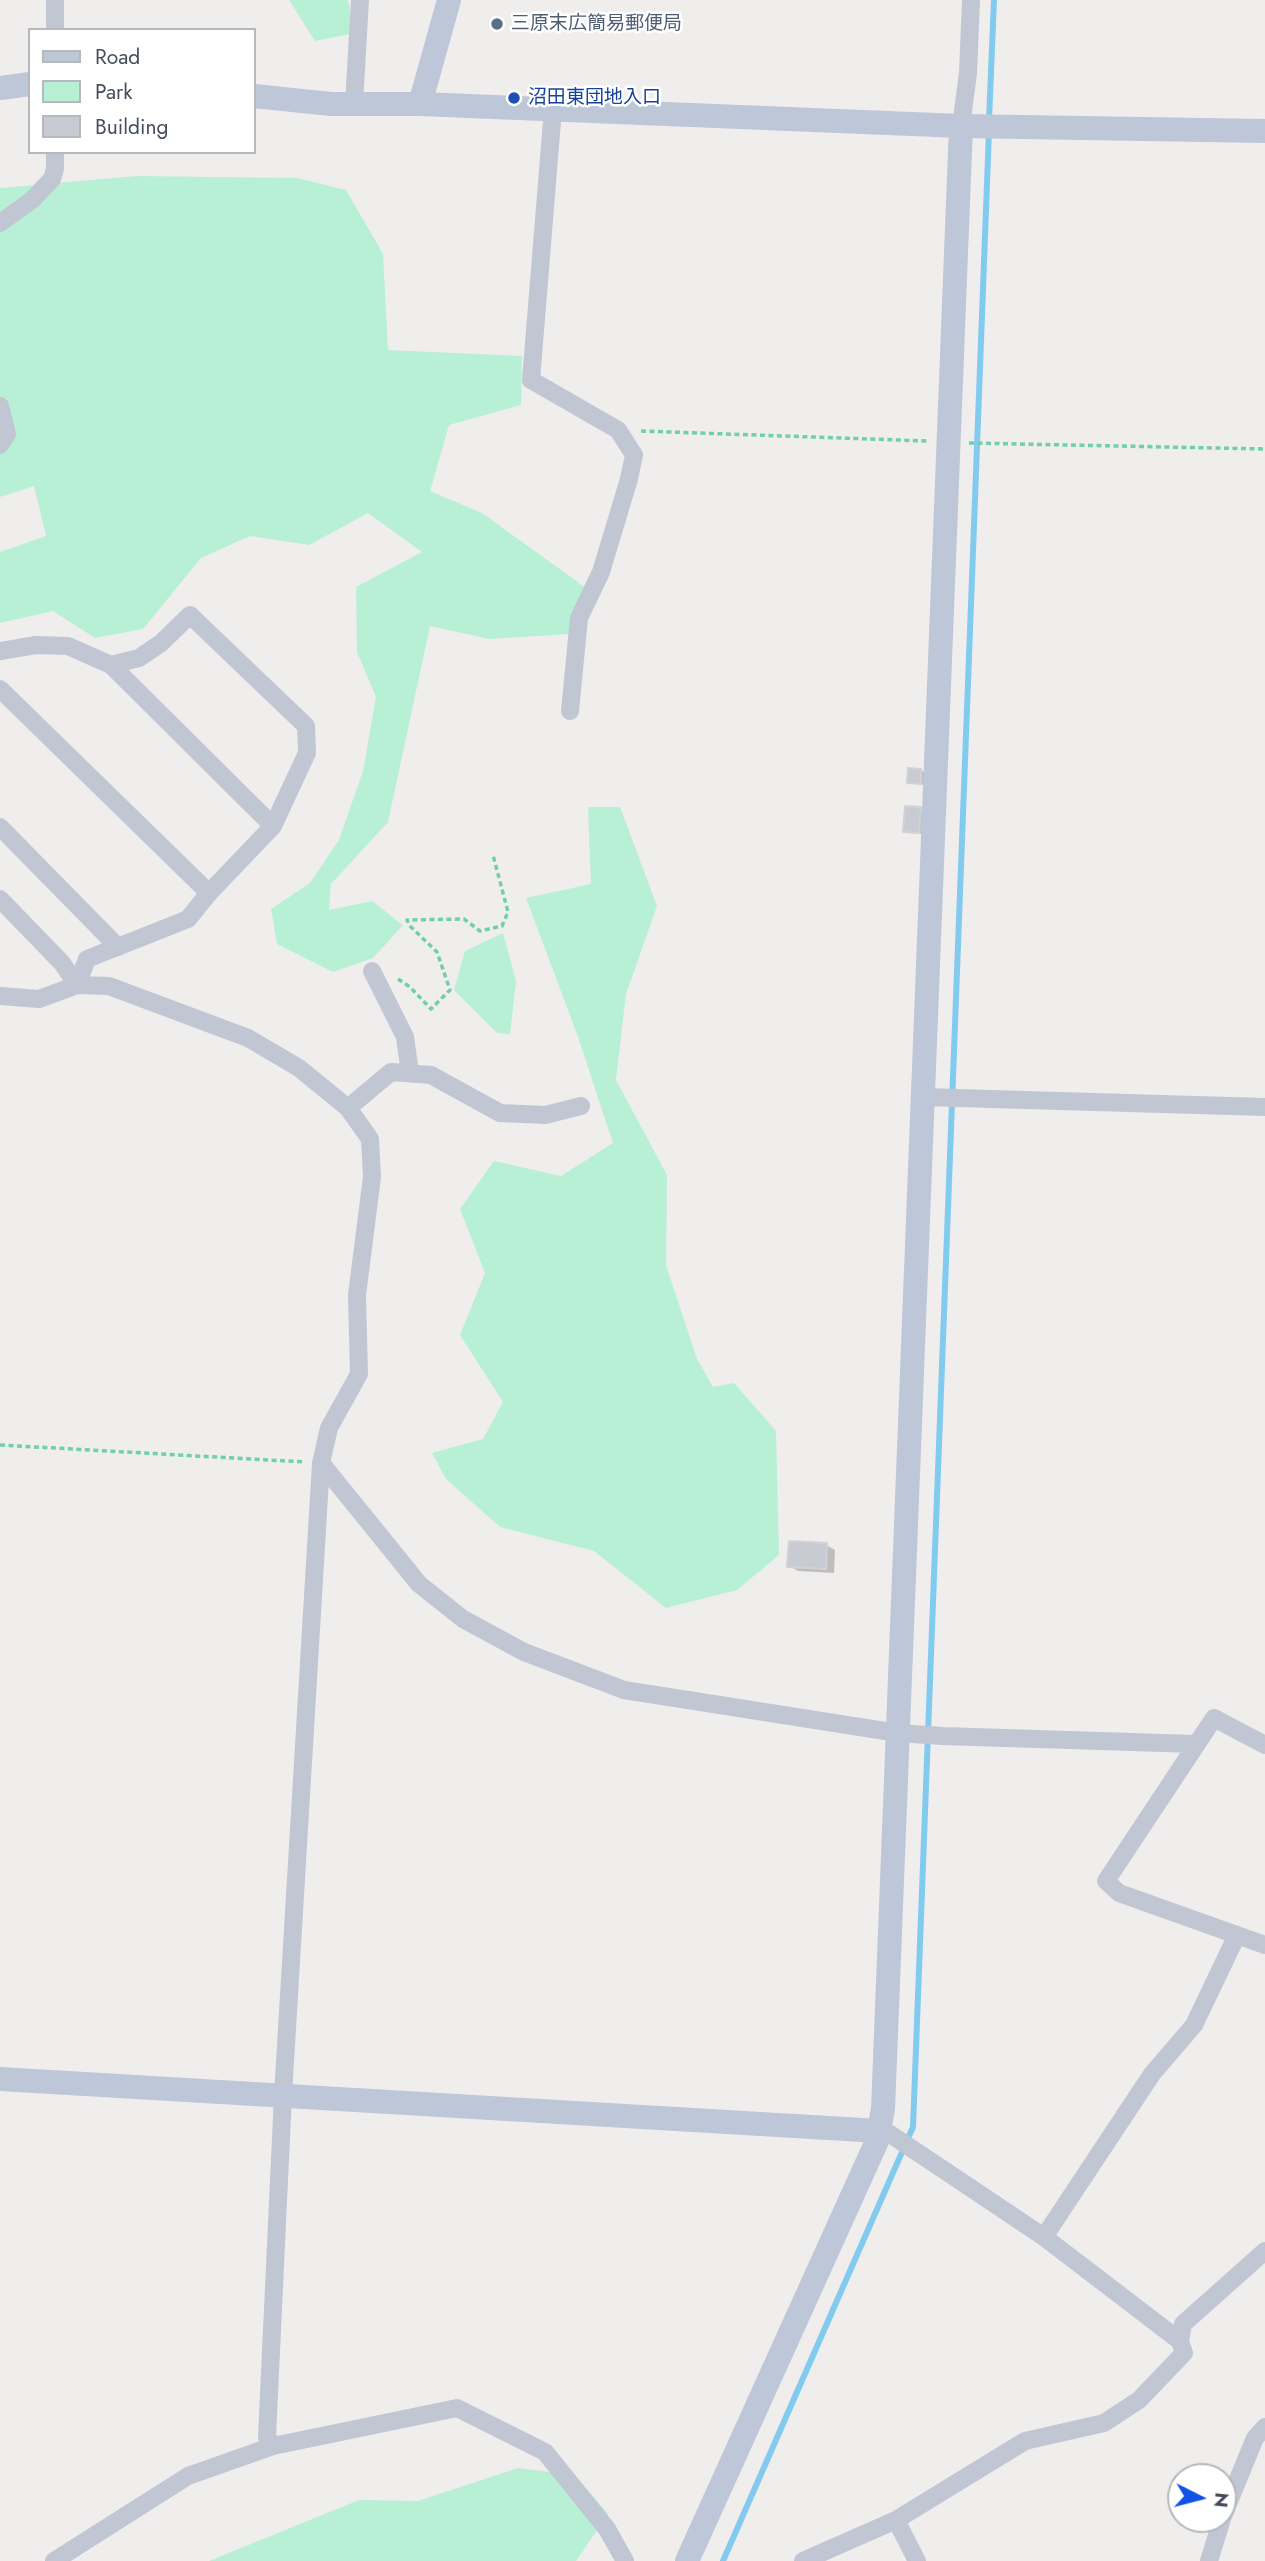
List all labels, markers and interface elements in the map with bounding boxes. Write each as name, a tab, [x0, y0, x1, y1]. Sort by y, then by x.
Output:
place label: 三原末広簡易郵便局	[511, 13, 682, 35]
marker: 三原末広簡易郵便局	[489, 16, 505, 32]
legend	[28, 28, 256, 154]
text: Road	[95, 42, 140, 72]
text: Park	[95, 77, 132, 107]
place label: 沼田東団地入口	[528, 87, 661, 109]
marker: 沼田東団地入口	[506, 90, 522, 106]
text: Building	[95, 112, 168, 142]
north arrow	[1167, 2463, 1237, 2533]
text: N	[1207, 2491, 1236, 2509]

